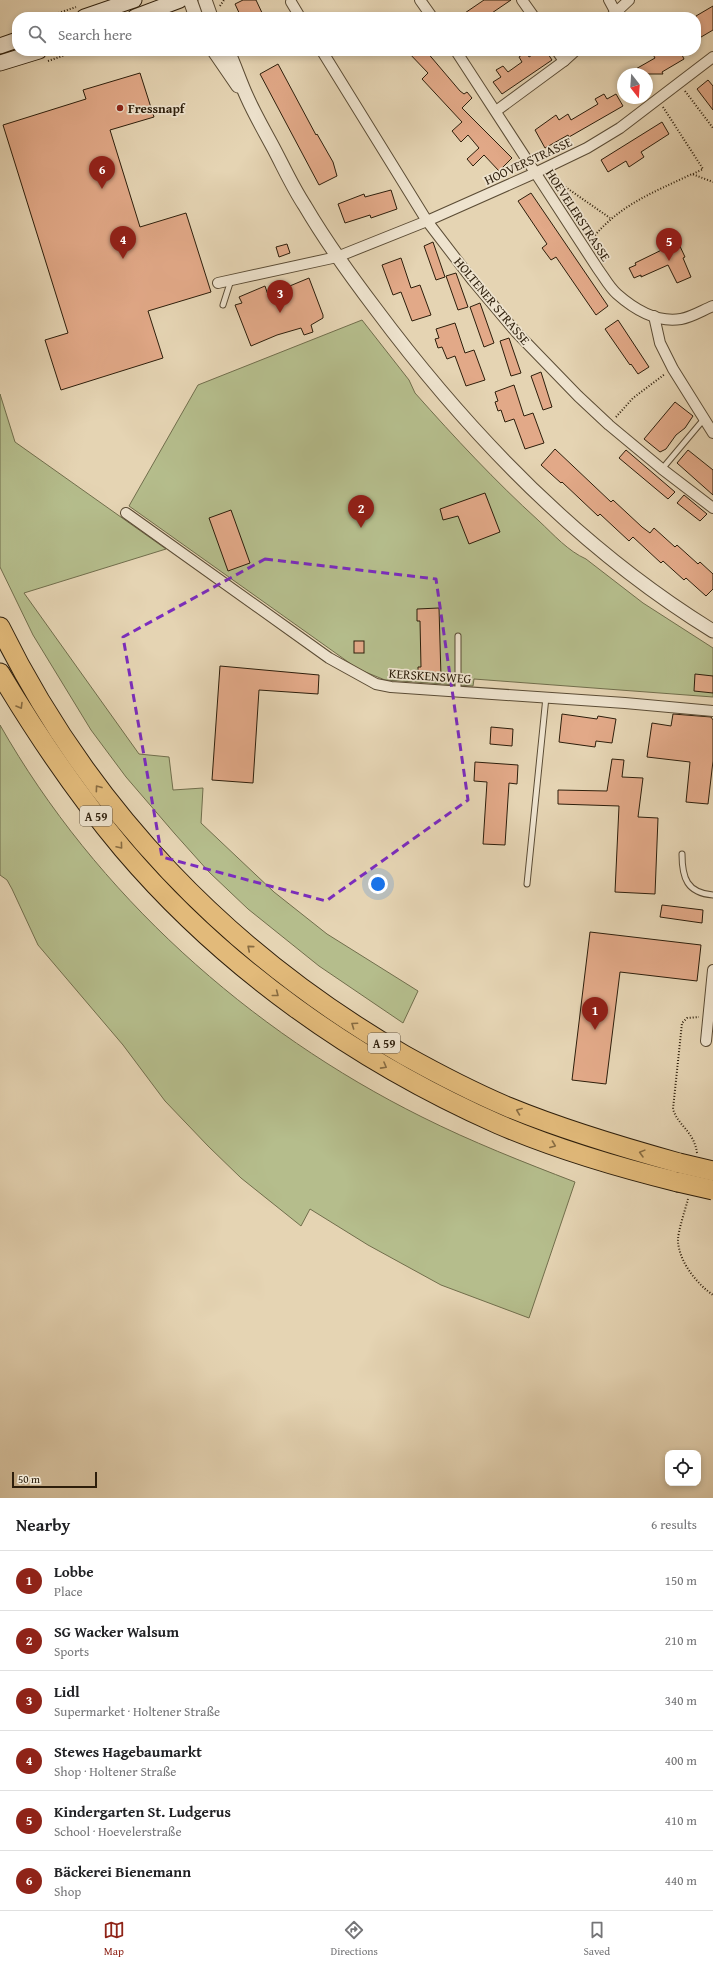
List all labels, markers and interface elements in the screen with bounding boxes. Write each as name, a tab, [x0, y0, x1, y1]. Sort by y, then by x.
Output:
search box	[12, 12, 701, 56]
icon: search	[26, 23, 48, 45]
text: Search here	[58, 24, 132, 45]
north arrow	[617, 68, 653, 104]
place label: Fressnapf	[128, 99, 186, 118]
marker: Fressnapf	[115, 103, 125, 113]
street label: HOOVERSTRASSE	[481, 132, 575, 190]
pin: 6	[89, 156, 115, 189]
street label: HOEVELERSTRASSE	[541, 165, 615, 265]
pin: 4	[110, 226, 136, 259]
pin: 5	[656, 228, 682, 261]
street label: HOLTENER STRASSE	[449, 253, 535, 349]
pin: 3	[267, 280, 293, 313]
pin: 2	[348, 495, 374, 528]
street label: KERSKENSWEG	[388, 664, 472, 688]
one-way arrow	[15, 702, 22, 709]
one-way arrow	[96, 785, 103, 792]
road number: A 59	[80, 806, 112, 826]
one-way arrow	[116, 841, 123, 848]
your location	[368, 874, 388, 894]
one-way arrow	[247, 945, 254, 952]
one-way arrow	[272, 989, 279, 996]
pin: 1	[582, 997, 608, 1030]
one-way arrow	[351, 1022, 358, 1030]
road number: A 59	[368, 1033, 400, 1053]
one-way arrow	[380, 1061, 388, 1068]
one-way arrow	[515, 1108, 522, 1116]
one-way arrow	[549, 1140, 556, 1148]
one-way arrow	[638, 1149, 645, 1157]
map controls	[665, 1450, 701, 1486]
button: locate	[665, 1450, 701, 1486]
scale bar	[12, 1470, 97, 1489]
text: 50 m	[18, 1471, 40, 1487]
text: Nearby	[16, 1512, 70, 1537]
text: 6 results	[651, 1515, 697, 1534]
text: Lobbe	[54, 1561, 94, 1582]
text: 1	[26, 1571, 32, 1590]
text: 150 m	[665, 1571, 697, 1590]
text: Place	[54, 1582, 83, 1601]
text: SG Wacker Walsum	[54, 1621, 179, 1642]
text: 2	[26, 1631, 32, 1650]
text: 210 m	[665, 1631, 697, 1650]
text: Sports	[54, 1642, 89, 1661]
text: Lidl	[54, 1681, 80, 1702]
text: 3	[26, 1691, 32, 1710]
text: 340 m	[665, 1691, 697, 1710]
text: Supermarket · Holtener Straße	[54, 1702, 220, 1721]
text: Stewes Hagebaumarkt	[54, 1741, 202, 1762]
text: 4	[26, 1751, 32, 1770]
text: 400 m	[665, 1751, 697, 1770]
text: Shop · Holtener Straße	[54, 1762, 176, 1781]
text: Kindergarten St. Ludgerus	[54, 1801, 231, 1822]
text: 5	[26, 1811, 32, 1830]
text: 410 m	[665, 1811, 697, 1830]
text: School · Hoevelerstraße	[54, 1822, 182, 1841]
text: Bäckerei Bienemann	[54, 1861, 191, 1882]
text: 6	[26, 1871, 32, 1890]
text: 440 m	[665, 1871, 697, 1890]
text: Shop	[54, 1882, 81, 1901]
tab: Map	[103, 1919, 125, 1959]
tab: Directions	[331, 1919, 378, 1959]
tab: Saved	[583, 1919, 610, 1959]

